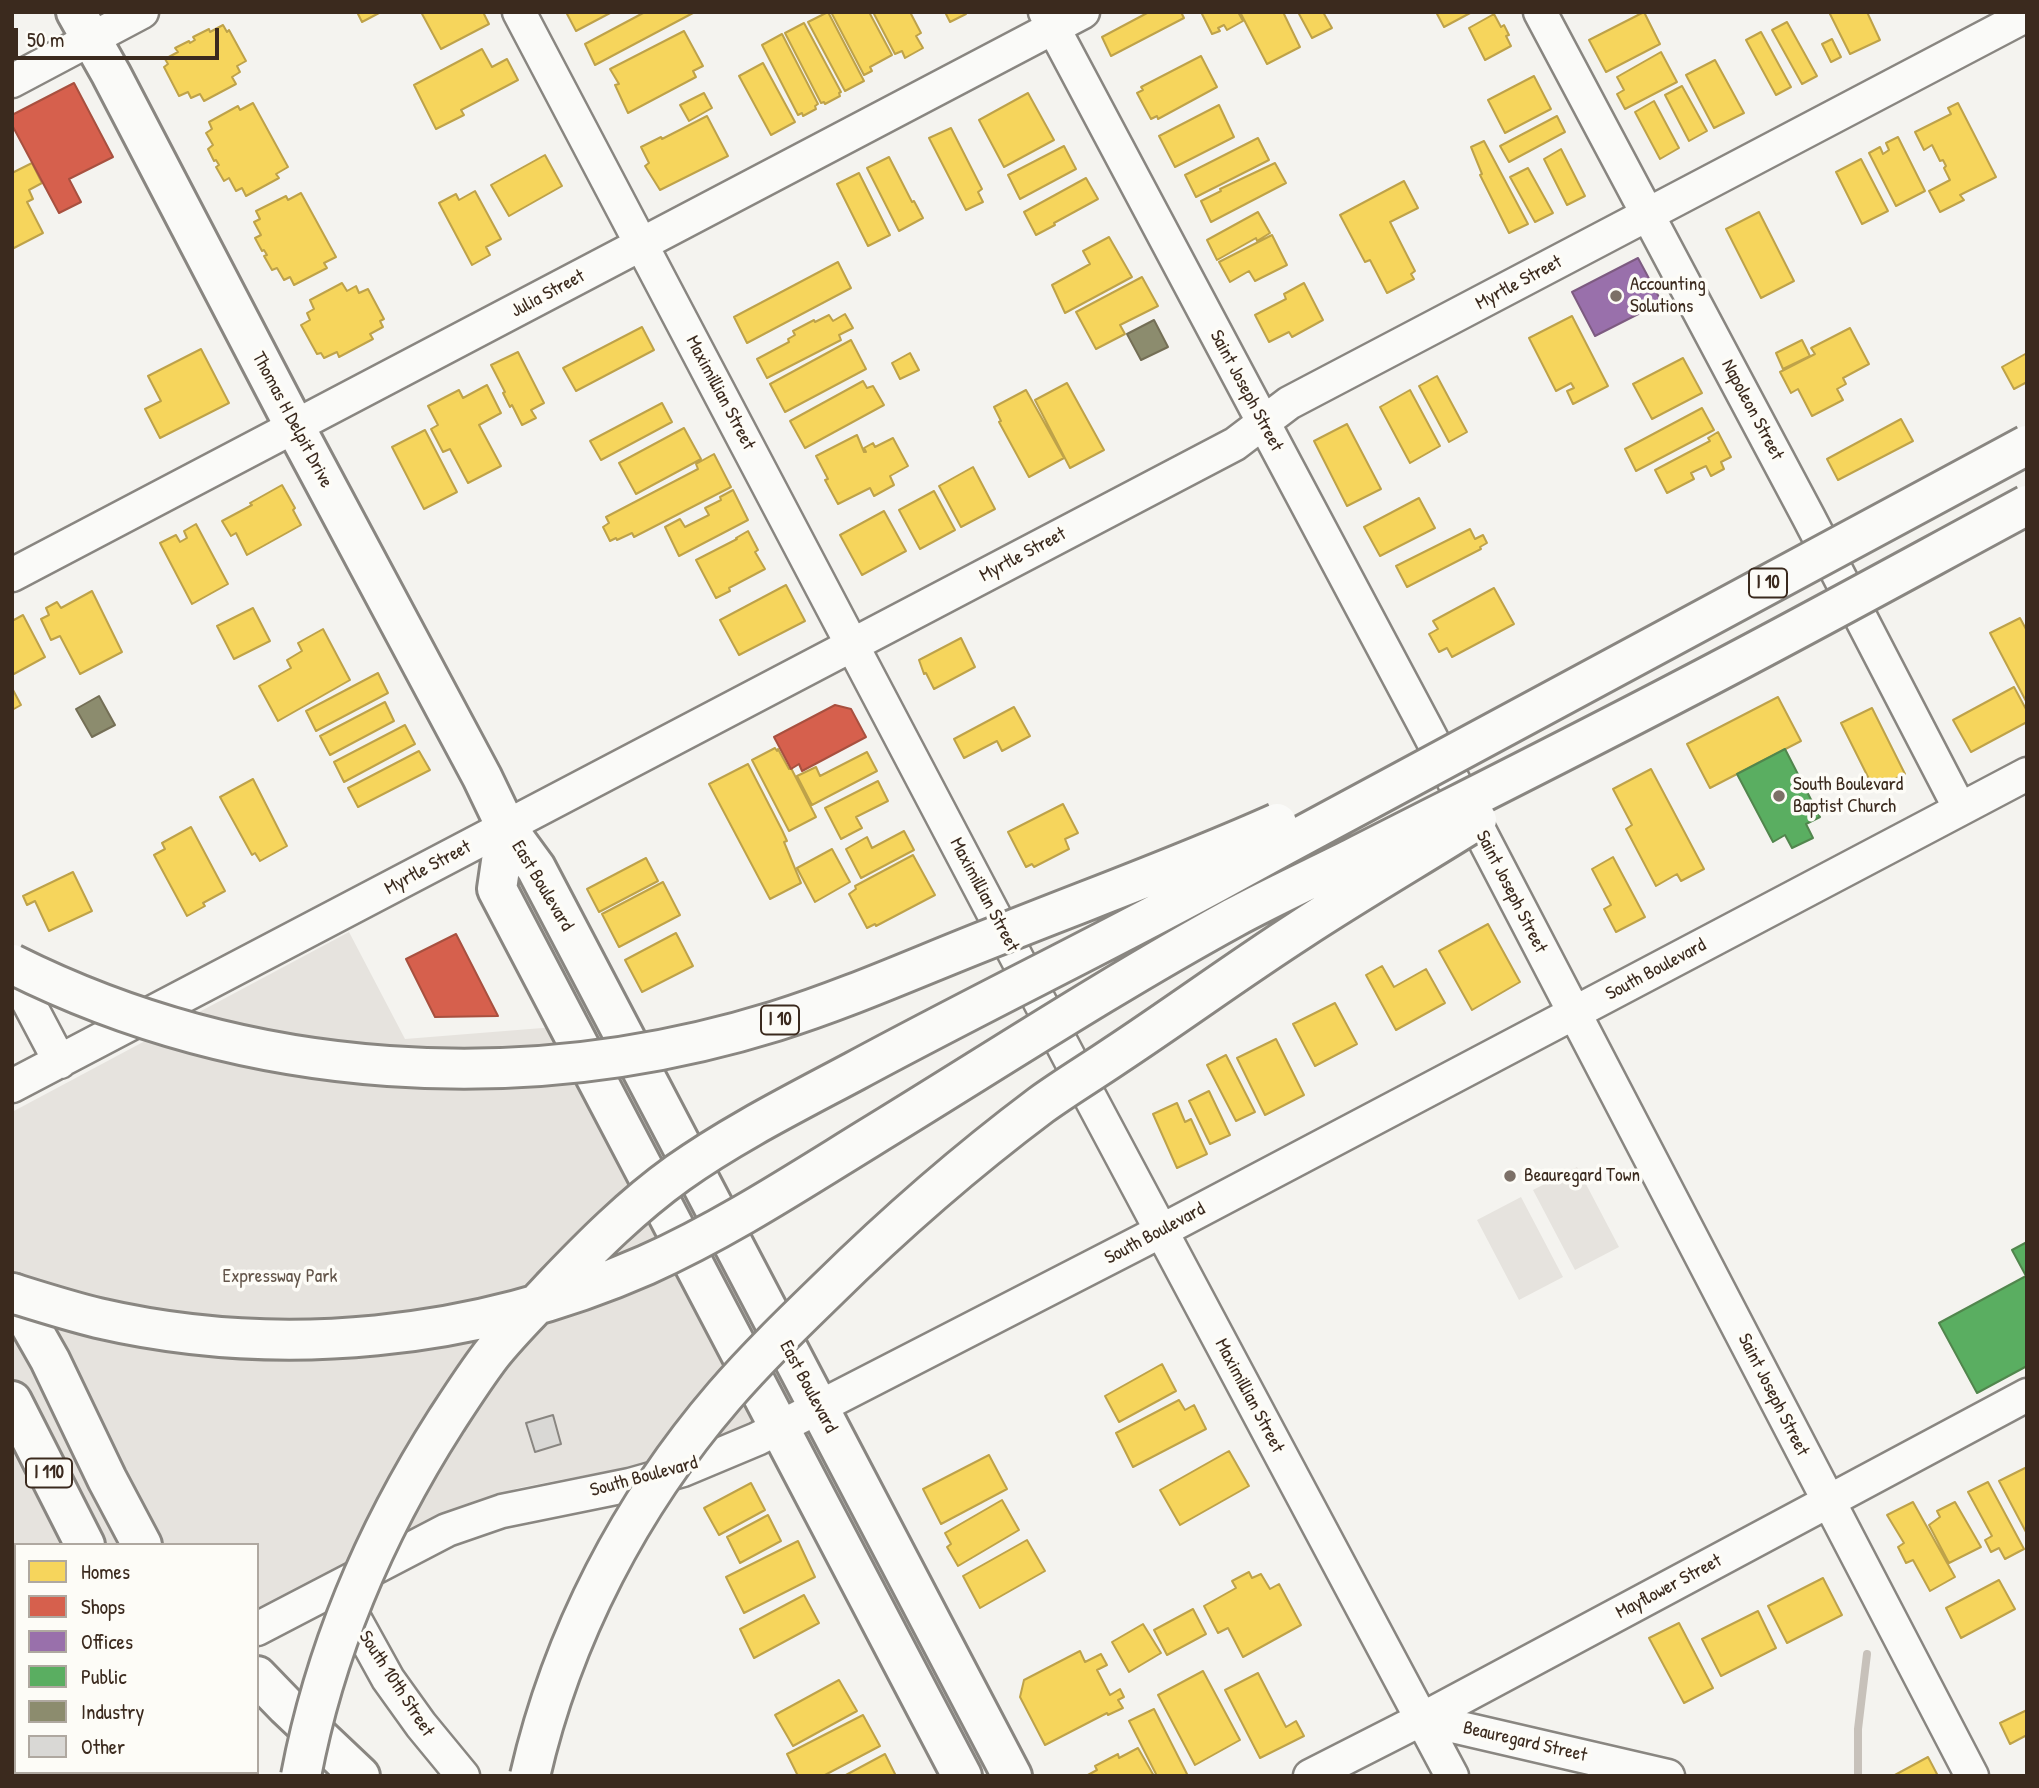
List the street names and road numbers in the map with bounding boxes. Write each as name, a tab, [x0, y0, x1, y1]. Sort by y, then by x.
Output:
street label: Myrtle Street	[1472, 251, 1566, 315]
street label: Julia Street	[507, 265, 589, 323]
street label: Saint Joseph Street	[1204, 326, 1288, 456]
street label: Maximillian Street	[680, 332, 760, 454]
street label: Thomas H Delpit Drive	[247, 348, 337, 492]
street label: Napoleon Street	[1716, 356, 1788, 464]
street label: Myrtle Street	[976, 523, 1070, 587]
road number: I 10	[1749, 568, 1787, 598]
street label: Saint Joseph Street	[1470, 827, 1552, 957]
street label: Maximillian Street	[944, 834, 1024, 956]
street label: Myrtle Street	[381, 836, 475, 900]
street label: East Boulevard	[506, 837, 578, 935]
street label: South Boulevard	[1602, 934, 1710, 1006]
road number: I 10	[761, 1006, 799, 1035]
street label: South Boulevard	[1101, 1198, 1209, 1270]
street label: Saint Joseph Street	[1732, 1330, 1814, 1460]
street label: Maximillian Street	[1209, 1335, 1289, 1457]
street label: East Boulevard	[774, 1337, 842, 1437]
street label: South Boulevard	[588, 1452, 700, 1502]
road number: I 110	[26, 1458, 72, 1488]
street label: Mayflower Street	[1612, 1550, 1726, 1624]
street label: South 10th Street	[353, 1627, 439, 1741]
street label: Beauregard Street	[1461, 1717, 1589, 1767]

